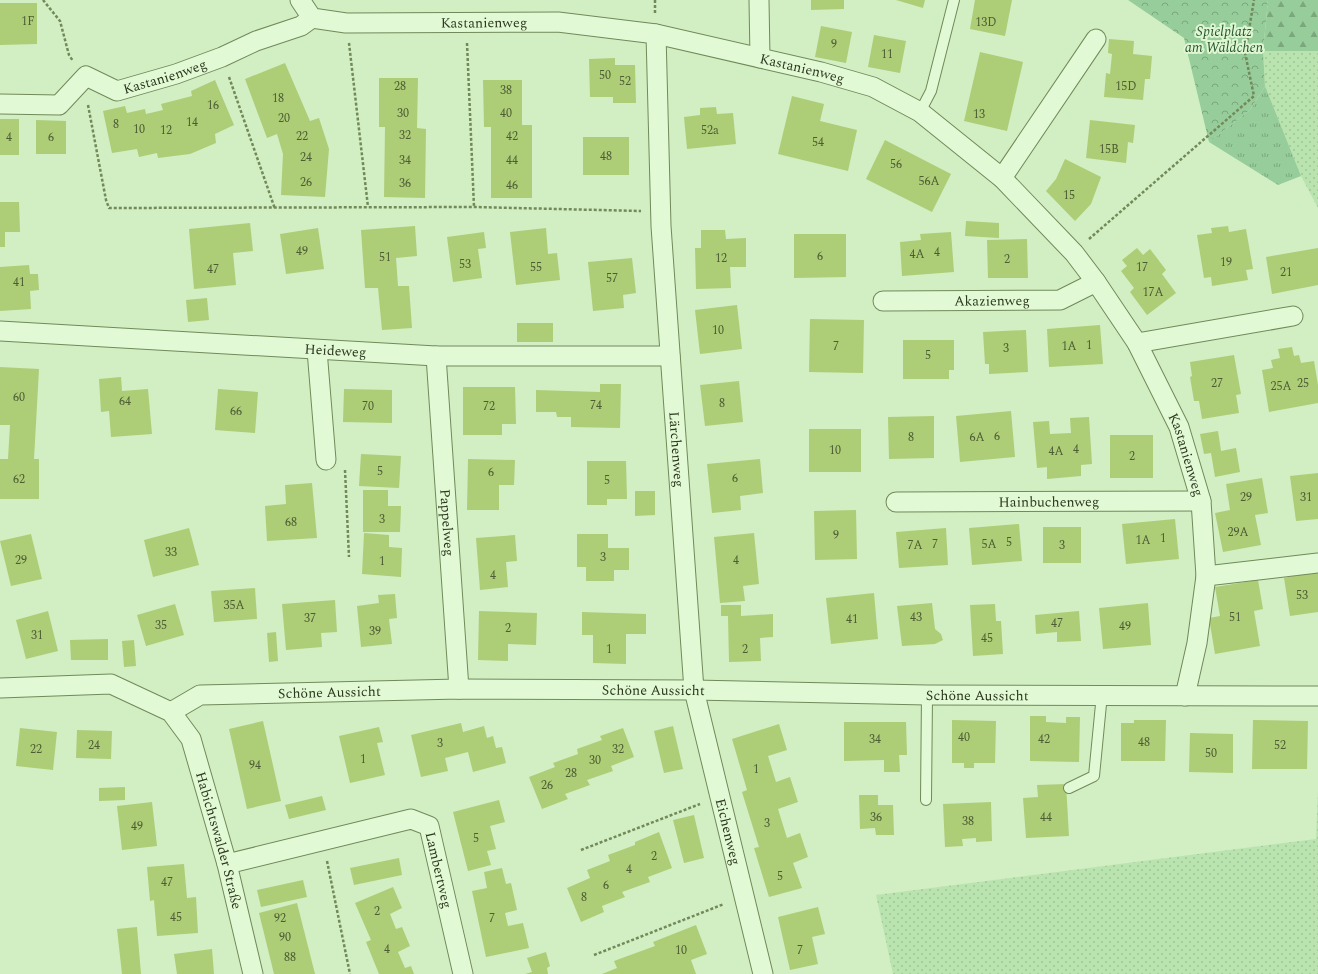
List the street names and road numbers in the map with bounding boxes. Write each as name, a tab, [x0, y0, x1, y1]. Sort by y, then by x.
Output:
street label: Kastanienweg	[441, 12, 527, 33]
street label: Kastanienweg	[758, 48, 847, 89]
street label: Kastanienweg	[120, 53, 210, 99]
street label: Akazienweg	[954, 290, 1030, 311]
street label: Heideweg	[304, 338, 367, 362]
street label: Kastanienweg	[1163, 409, 1210, 499]
street label: Lärchenweg	[664, 411, 690, 488]
street label: Pappelweg	[435, 488, 460, 557]
street label: Hainbuchenweg	[998, 491, 1100, 512]
street label: Schöne Aussicht	[602, 679, 705, 701]
street label: Schöne Aussicht	[278, 680, 381, 704]
street label: Schöne Aussicht	[926, 684, 1029, 706]
street label: Habichtswalder Straße	[190, 769, 248, 911]
street label: Eichenweg	[710, 796, 747, 867]
street label: Lambertweg	[420, 830, 458, 910]

